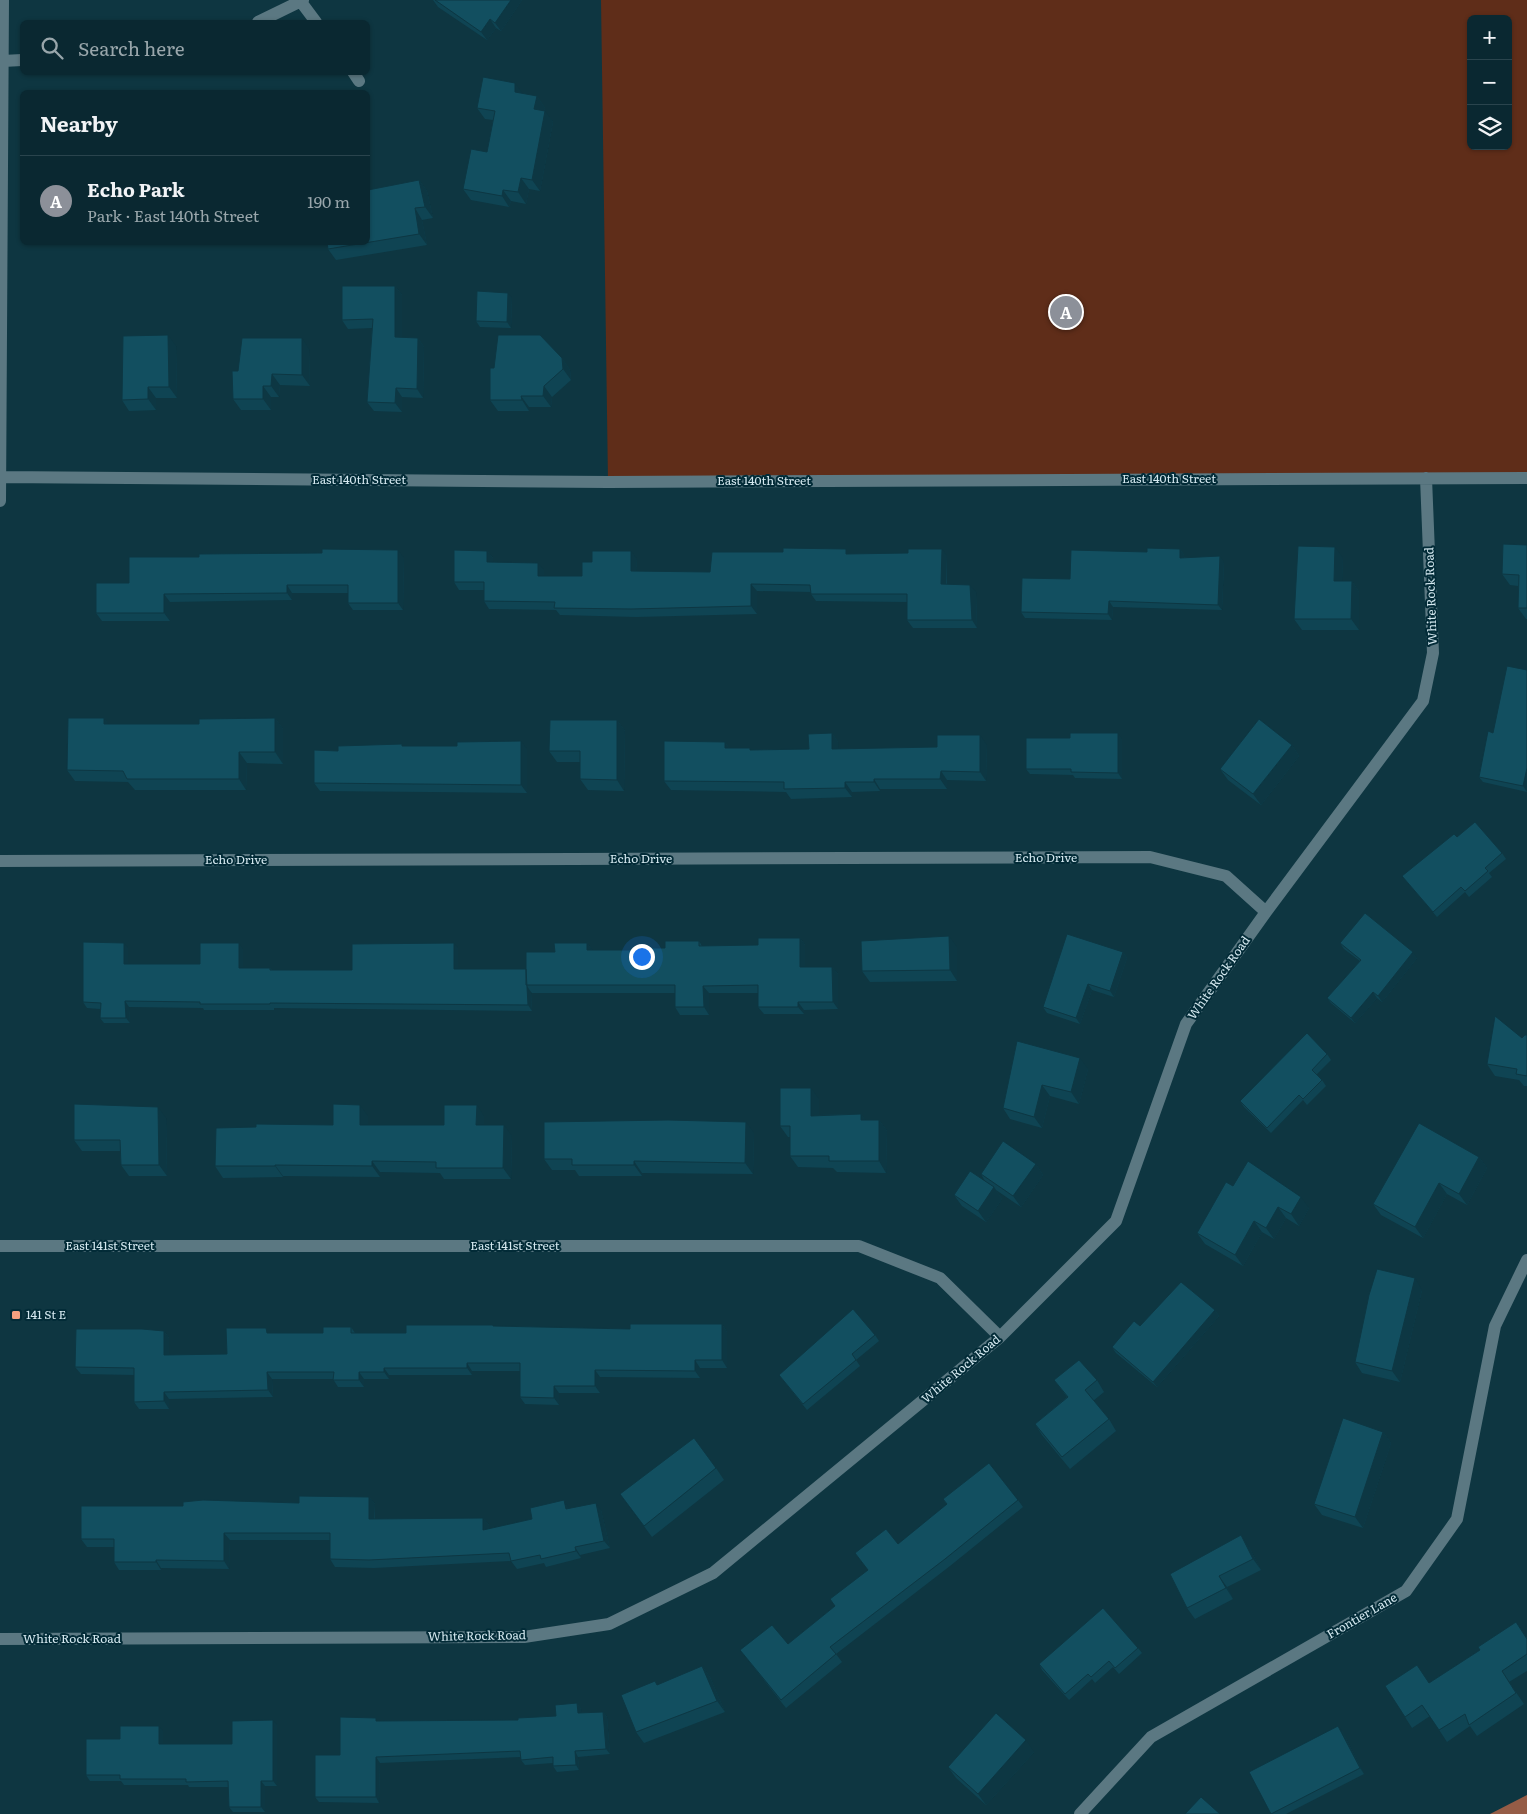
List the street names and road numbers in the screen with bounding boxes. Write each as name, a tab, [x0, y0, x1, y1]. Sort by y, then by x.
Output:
street label: East 140th Street	[1122, 469, 1216, 487]
street label: East 140th Street	[312, 470, 406, 488]
street label: East 140th Street	[717, 471, 811, 489]
street label: White Rock Road	[1419, 546, 1441, 645]
street label: Echo Drive	[1015, 848, 1077, 866]
street label: Echo Drive	[610, 849, 672, 867]
street label: Echo Drive	[205, 850, 267, 868]
street label: White Rock Road	[1183, 932, 1254, 1023]
street label: East 141st Street	[65, 1236, 155, 1254]
street label: East 141st Street	[470, 1236, 560, 1254]
street label: White Rock Road	[917, 1329, 1004, 1407]
street label: Frontier Lane	[1323, 1588, 1400, 1643]
street label: White Rock Road	[428, 1625, 527, 1645]
street label: White Rock Road	[23, 1629, 122, 1647]

